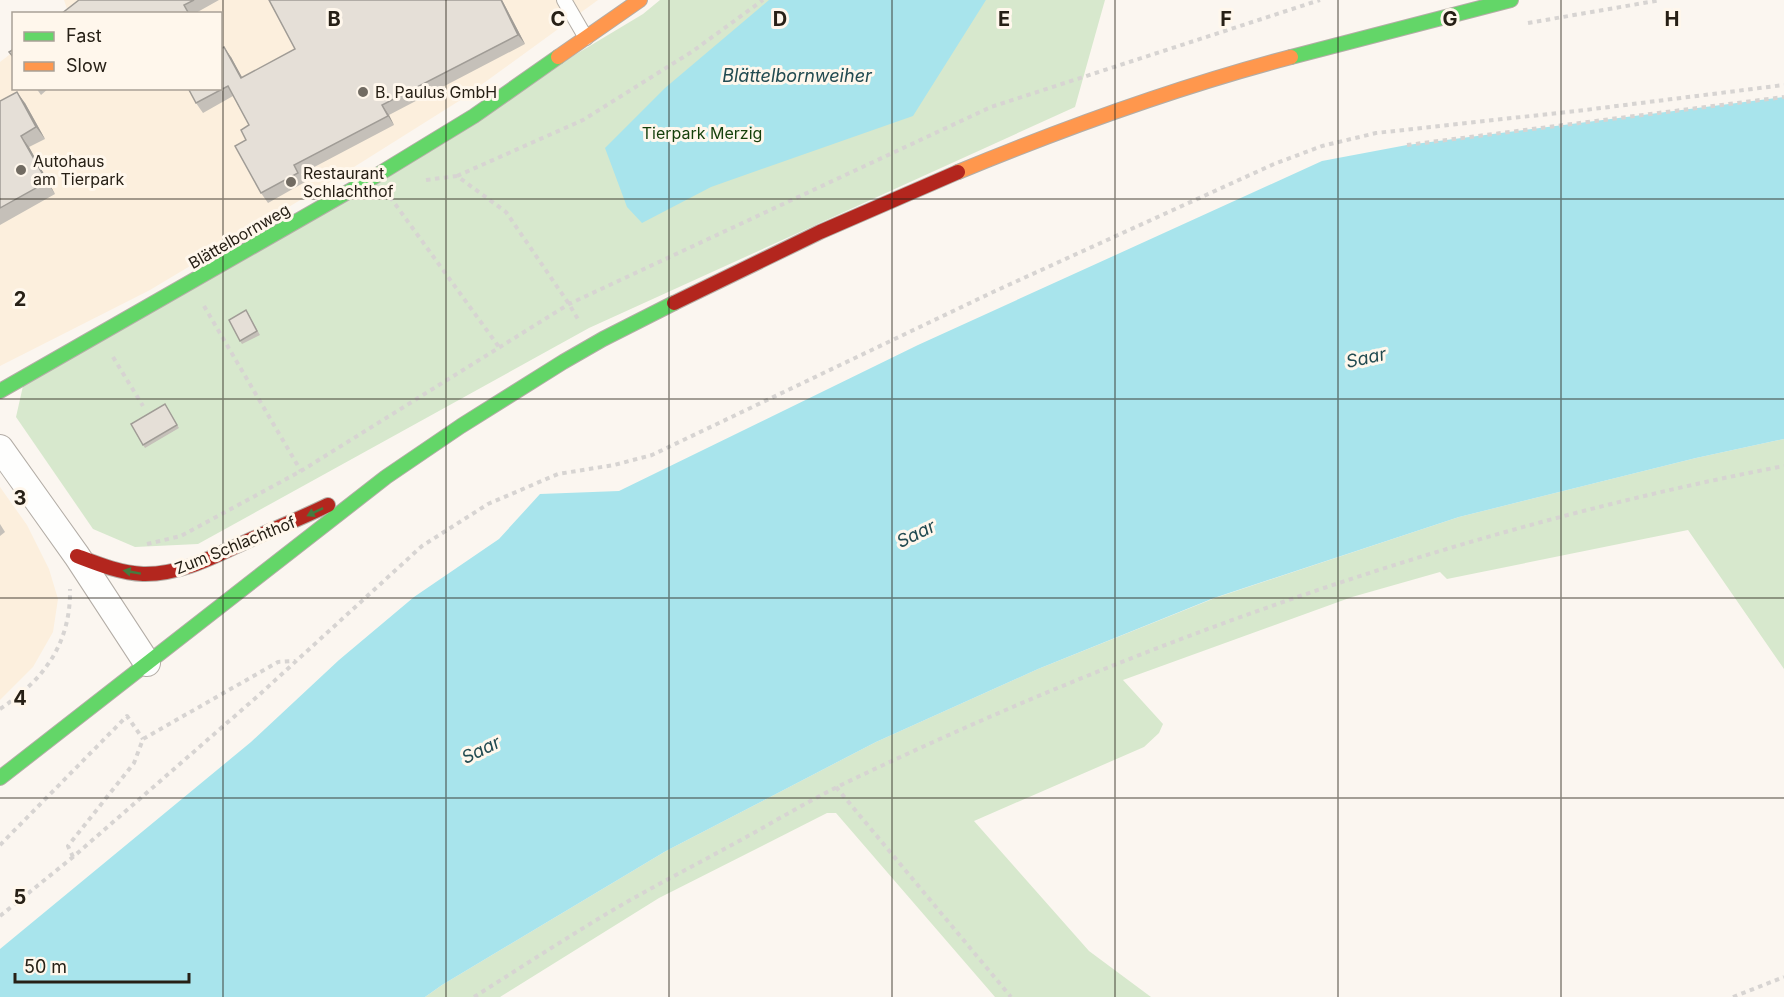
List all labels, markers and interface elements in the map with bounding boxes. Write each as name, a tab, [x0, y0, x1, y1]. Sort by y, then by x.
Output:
text: B	[327, 7, 341, 31]
text: C	[551, 7, 565, 31]
text: D	[773, 7, 787, 31]
text: E	[998, 7, 1010, 31]
text: F	[1220, 7, 1232, 31]
text: G	[1442, 7, 1458, 31]
text: H	[1665, 7, 1679, 31]
legend	[12, 12, 222, 90]
text: Fast	[66, 25, 102, 46]
text: Slow	[66, 55, 107, 76]
water label: Blättelbornweiher	[722, 65, 873, 86]
place label: B. Paulus GmbH	[375, 82, 497, 102]
marker: B. Paulus GmbH	[356, 85, 370, 99]
park label: Tierpark Merzig	[642, 123, 762, 143]
place label: Autohaus am Tierpark	[33, 151, 125, 189]
marker: Autohaus am Tierpark	[14, 163, 28, 177]
place label: Restaurant Schlachthof	[303, 163, 394, 201]
marker: Restaurant Schlachthof	[284, 175, 298, 189]
street label: Blättelbornweg	[185, 199, 293, 273]
text: 2	[14, 287, 26, 311]
water label: Saar	[1344, 343, 1389, 372]
text: 3	[14, 486, 26, 510]
one-way arrow	[306, 507, 323, 516]
street label: Zum Schlachthof	[172, 512, 298, 578]
water label: Saar	[893, 515, 940, 552]
one-way arrow	[122, 567, 141, 576]
text: 4	[13, 686, 27, 710]
water label: Saar	[458, 731, 505, 768]
text: 5	[14, 885, 26, 909]
scale bar	[15, 946, 189, 984]
text: 50 m	[24, 956, 67, 977]

